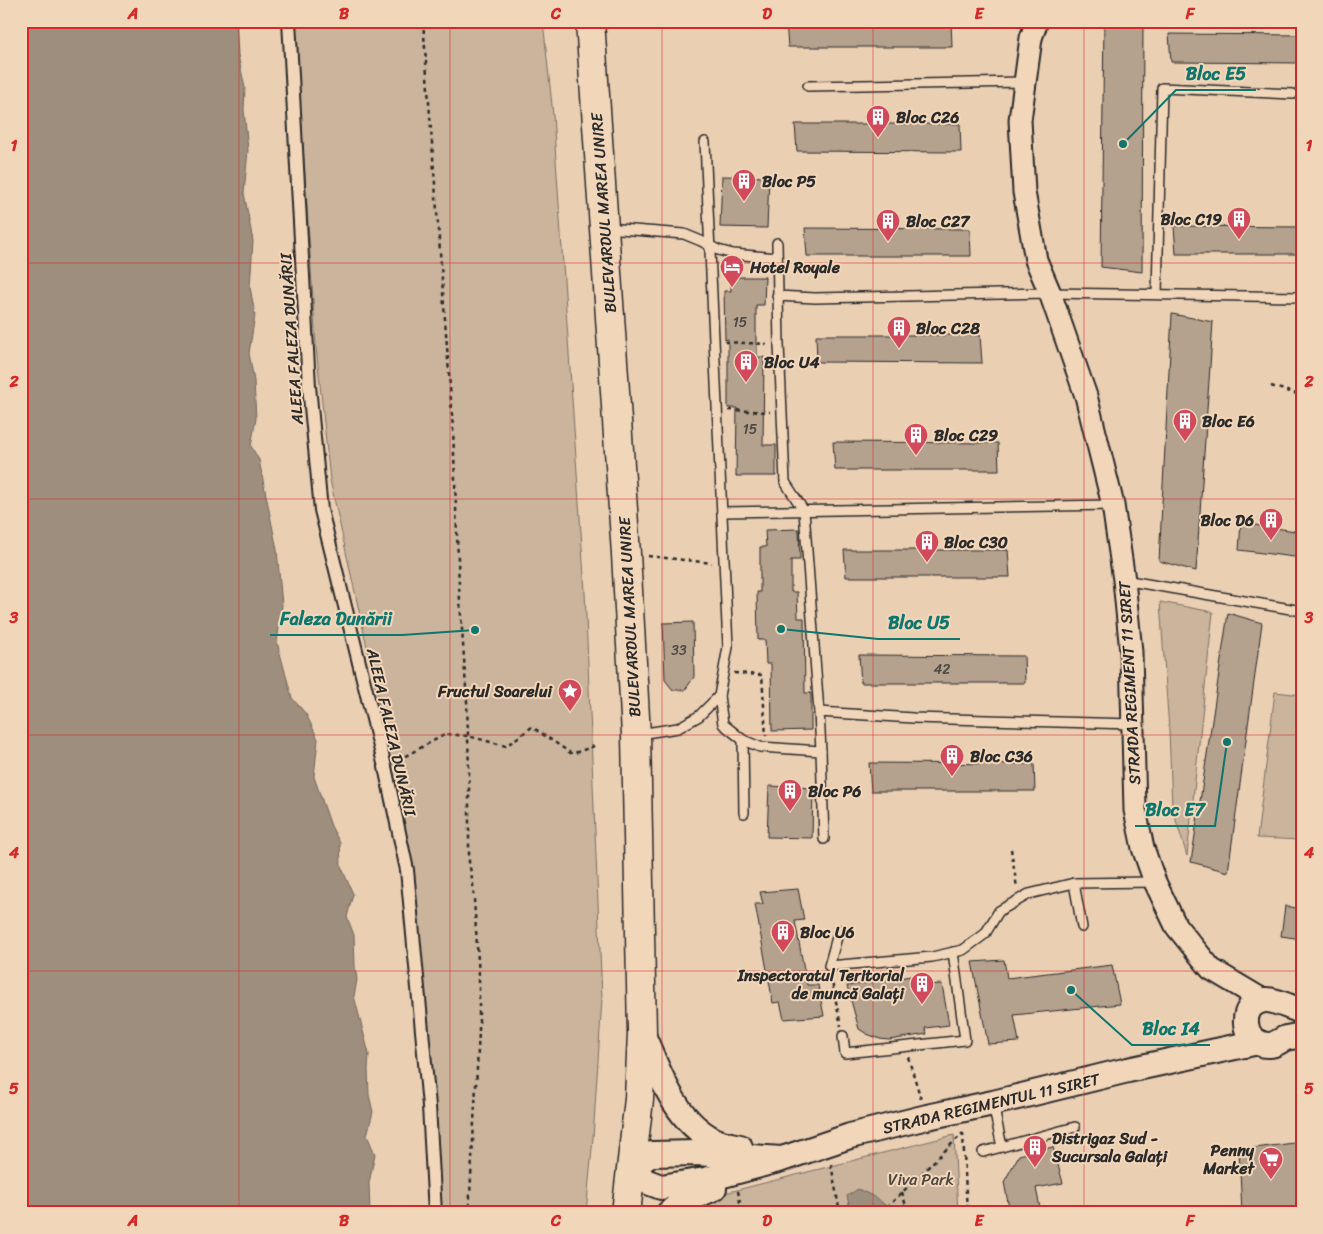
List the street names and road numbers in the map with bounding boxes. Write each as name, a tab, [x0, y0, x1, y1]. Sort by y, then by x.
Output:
street label: BULEVARDUL MAREA UNIRE	[582, 111, 625, 314]
street label: ALEEA FALEZA DUNĂRII	[271, 251, 312, 427]
street label: BULEVARDUL MAREA UNIRE	[610, 515, 649, 718]
street label: STRADA REGIMENT 11 SIRET	[1110, 579, 1149, 785]
street label: ALEEA FALEZA DUNĂRII	[358, 644, 425, 821]
street label: STRADA REGIMENTUL 11 SIRET	[880, 1064, 1104, 1143]

